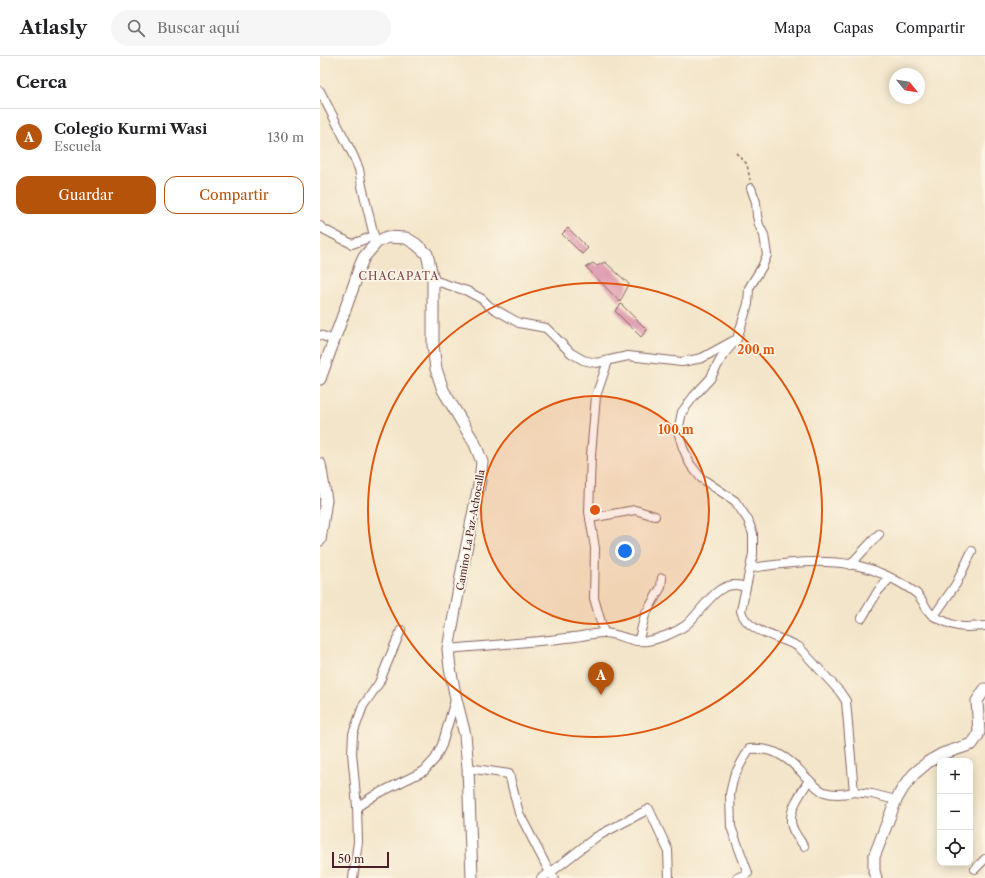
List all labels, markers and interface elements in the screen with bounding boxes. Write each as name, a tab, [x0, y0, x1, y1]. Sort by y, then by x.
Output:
search box	[111, 10, 391, 46]
text: Atlasly	[20, 16, 87, 39]
icon: search	[125, 17, 147, 39]
text: Buscar aquí	[157, 18, 240, 37]
text: Mapa	[774, 19, 811, 37]
text: Capas	[833, 19, 874, 37]
text: Compartir	[896, 19, 965, 37]
north arrow	[889, 68, 925, 104]
text: Cerca	[16, 72, 67, 92]
text: Colegio Kurmi Wasi	[54, 119, 207, 138]
text: A	[24, 129, 34, 145]
text: 130 m	[268, 129, 304, 145]
text: Escuela	[54, 138, 101, 154]
button: Guardar	[16, 176, 156, 214]
button: Compartir	[164, 176, 304, 214]
district label: CHACAPATA	[359, 269, 439, 283]
text: 200 m	[737, 342, 775, 357]
text: 100 m	[658, 422, 694, 437]
street label: Camino La Paz-Achocalla	[453, 468, 488, 592]
centre of rings	[588, 503, 602, 517]
your location	[615, 541, 635, 561]
pin: A	[588, 662, 614, 695]
map controls	[937, 758, 973, 866]
button: +	[937, 758, 973, 794]
button: −	[937, 794, 973, 830]
button: locate	[937, 830, 973, 866]
scale bar	[332, 850, 389, 869]
text: 50 m	[338, 852, 364, 866]

